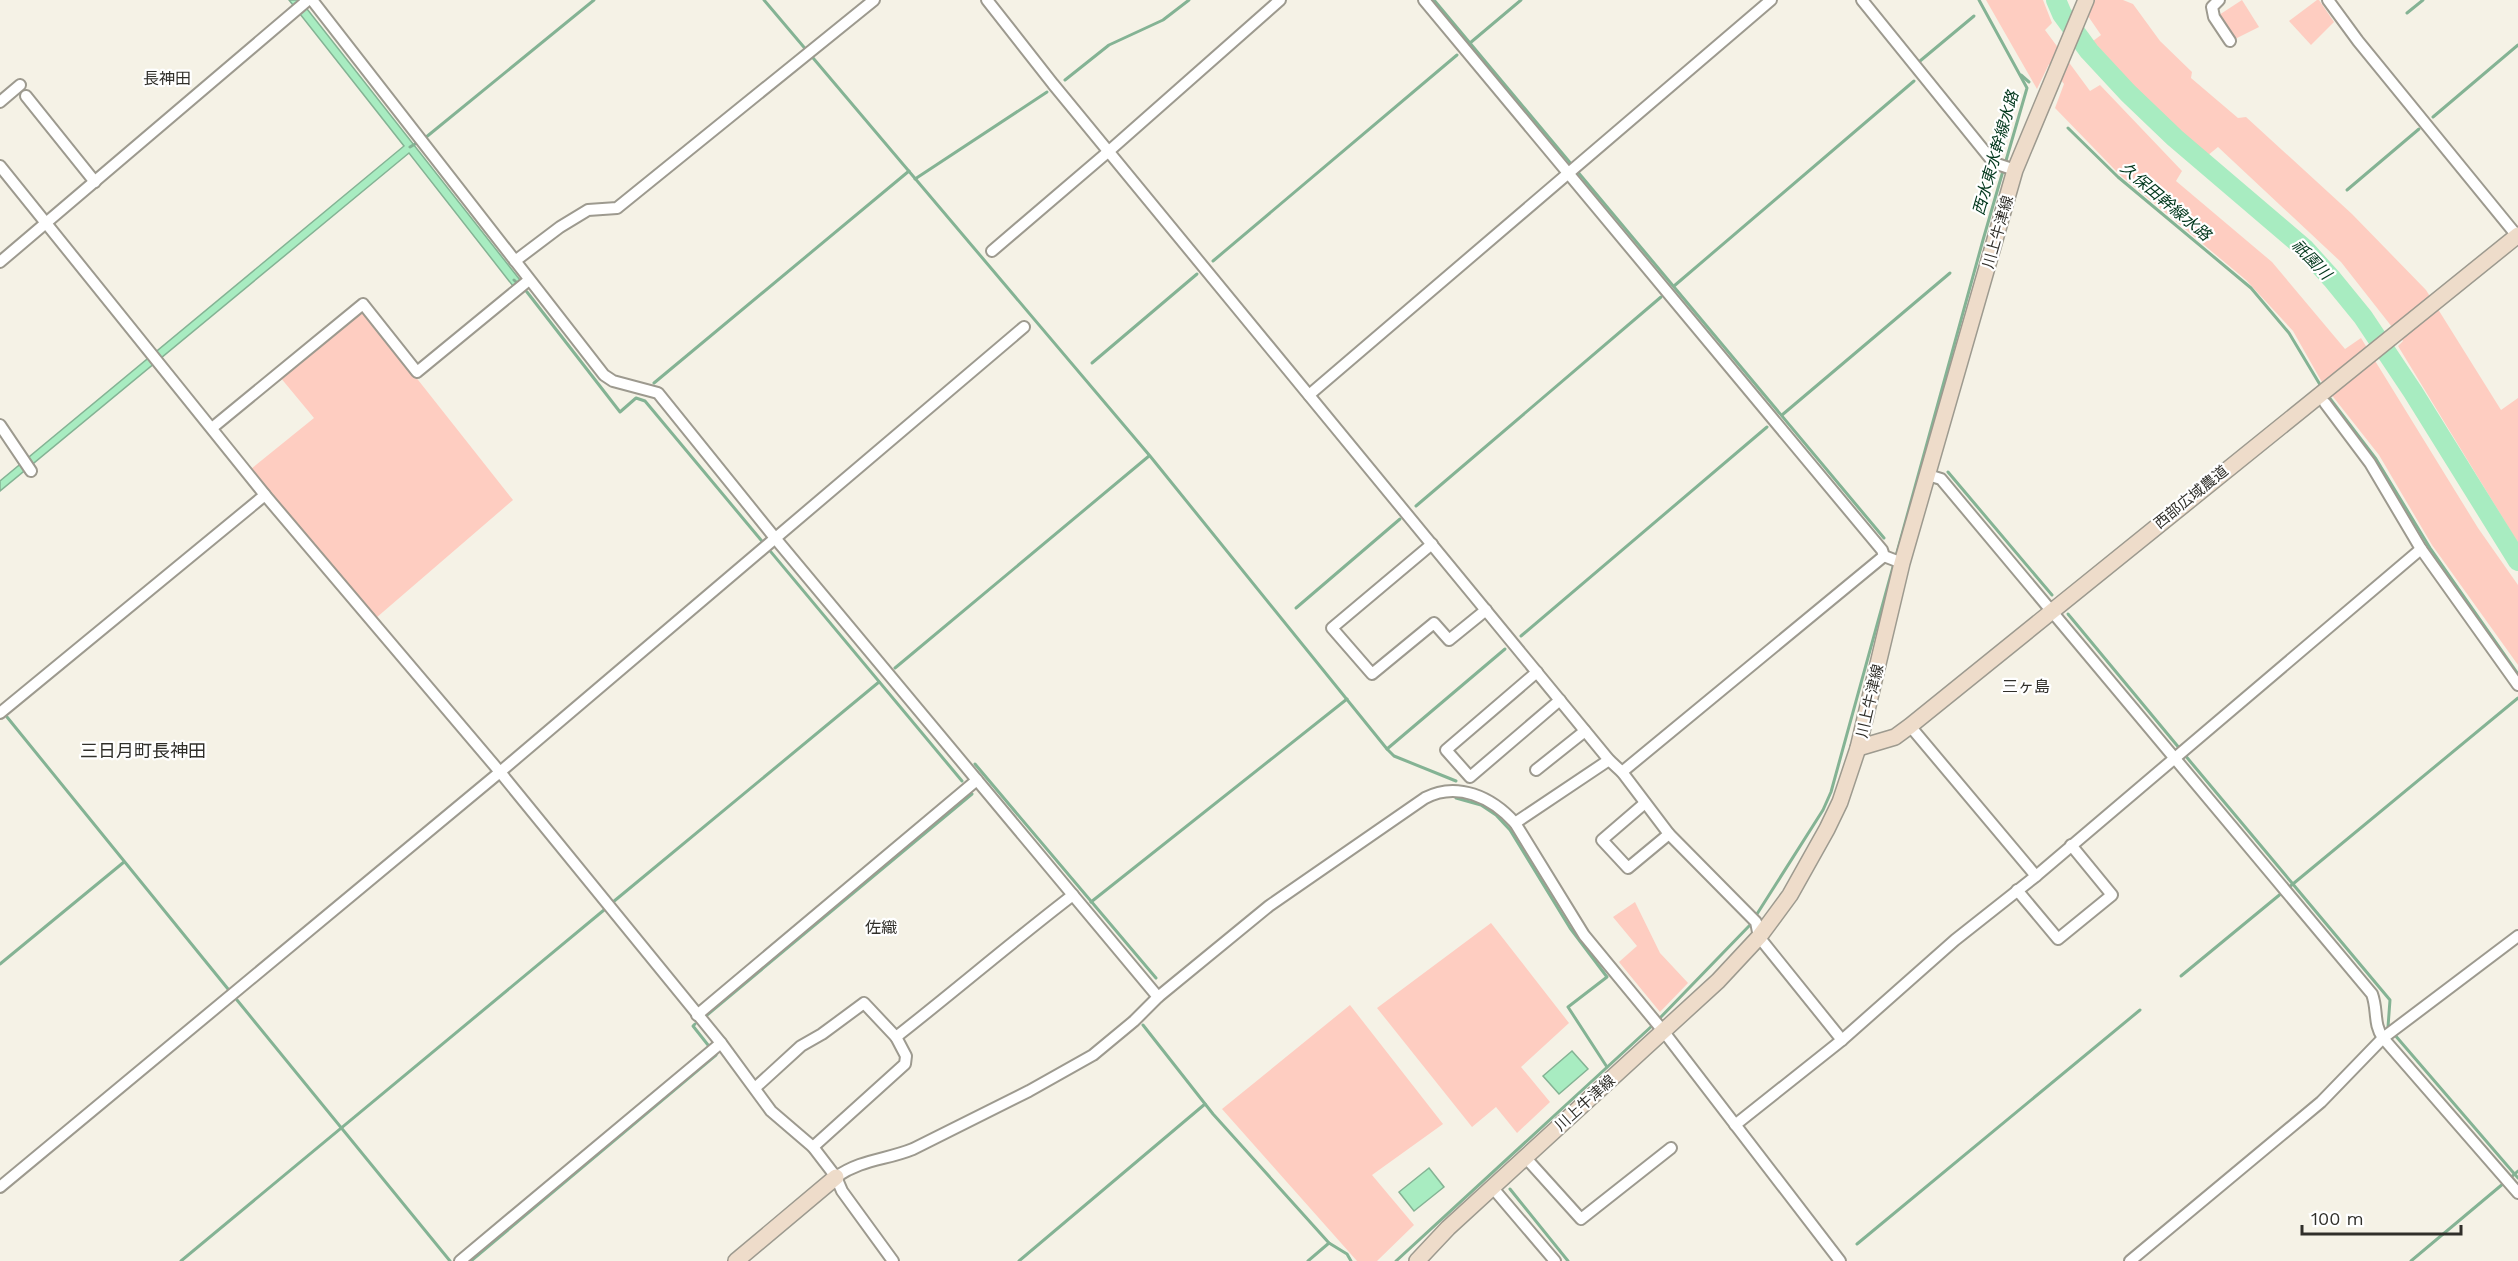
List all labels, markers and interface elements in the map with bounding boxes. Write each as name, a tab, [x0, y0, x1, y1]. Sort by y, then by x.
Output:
district label: 長神田	[143, 69, 191, 88]
water label: 西水東水幹線水路	[1969, 87, 2023, 217]
water label: 久保田幹線水路	[2117, 158, 2216, 246]
street label: 川上牛津線	[1979, 193, 2017, 271]
water label: 祇園川	[2288, 235, 2337, 285]
street label: 西部広域農道	[2150, 462, 2232, 532]
street label: 川上牛津線	[1853, 662, 1887, 740]
district label: 三ヶ島	[2002, 677, 2050, 696]
district label: 三日月町長神田	[80, 740, 206, 761]
district label: 佐織	[865, 918, 897, 937]
street label: 川上牛津線	[1551, 1071, 1619, 1135]
scale bar	[2302, 1198, 2461, 1236]
text: 100 m	[2311, 1208, 2364, 1229]

